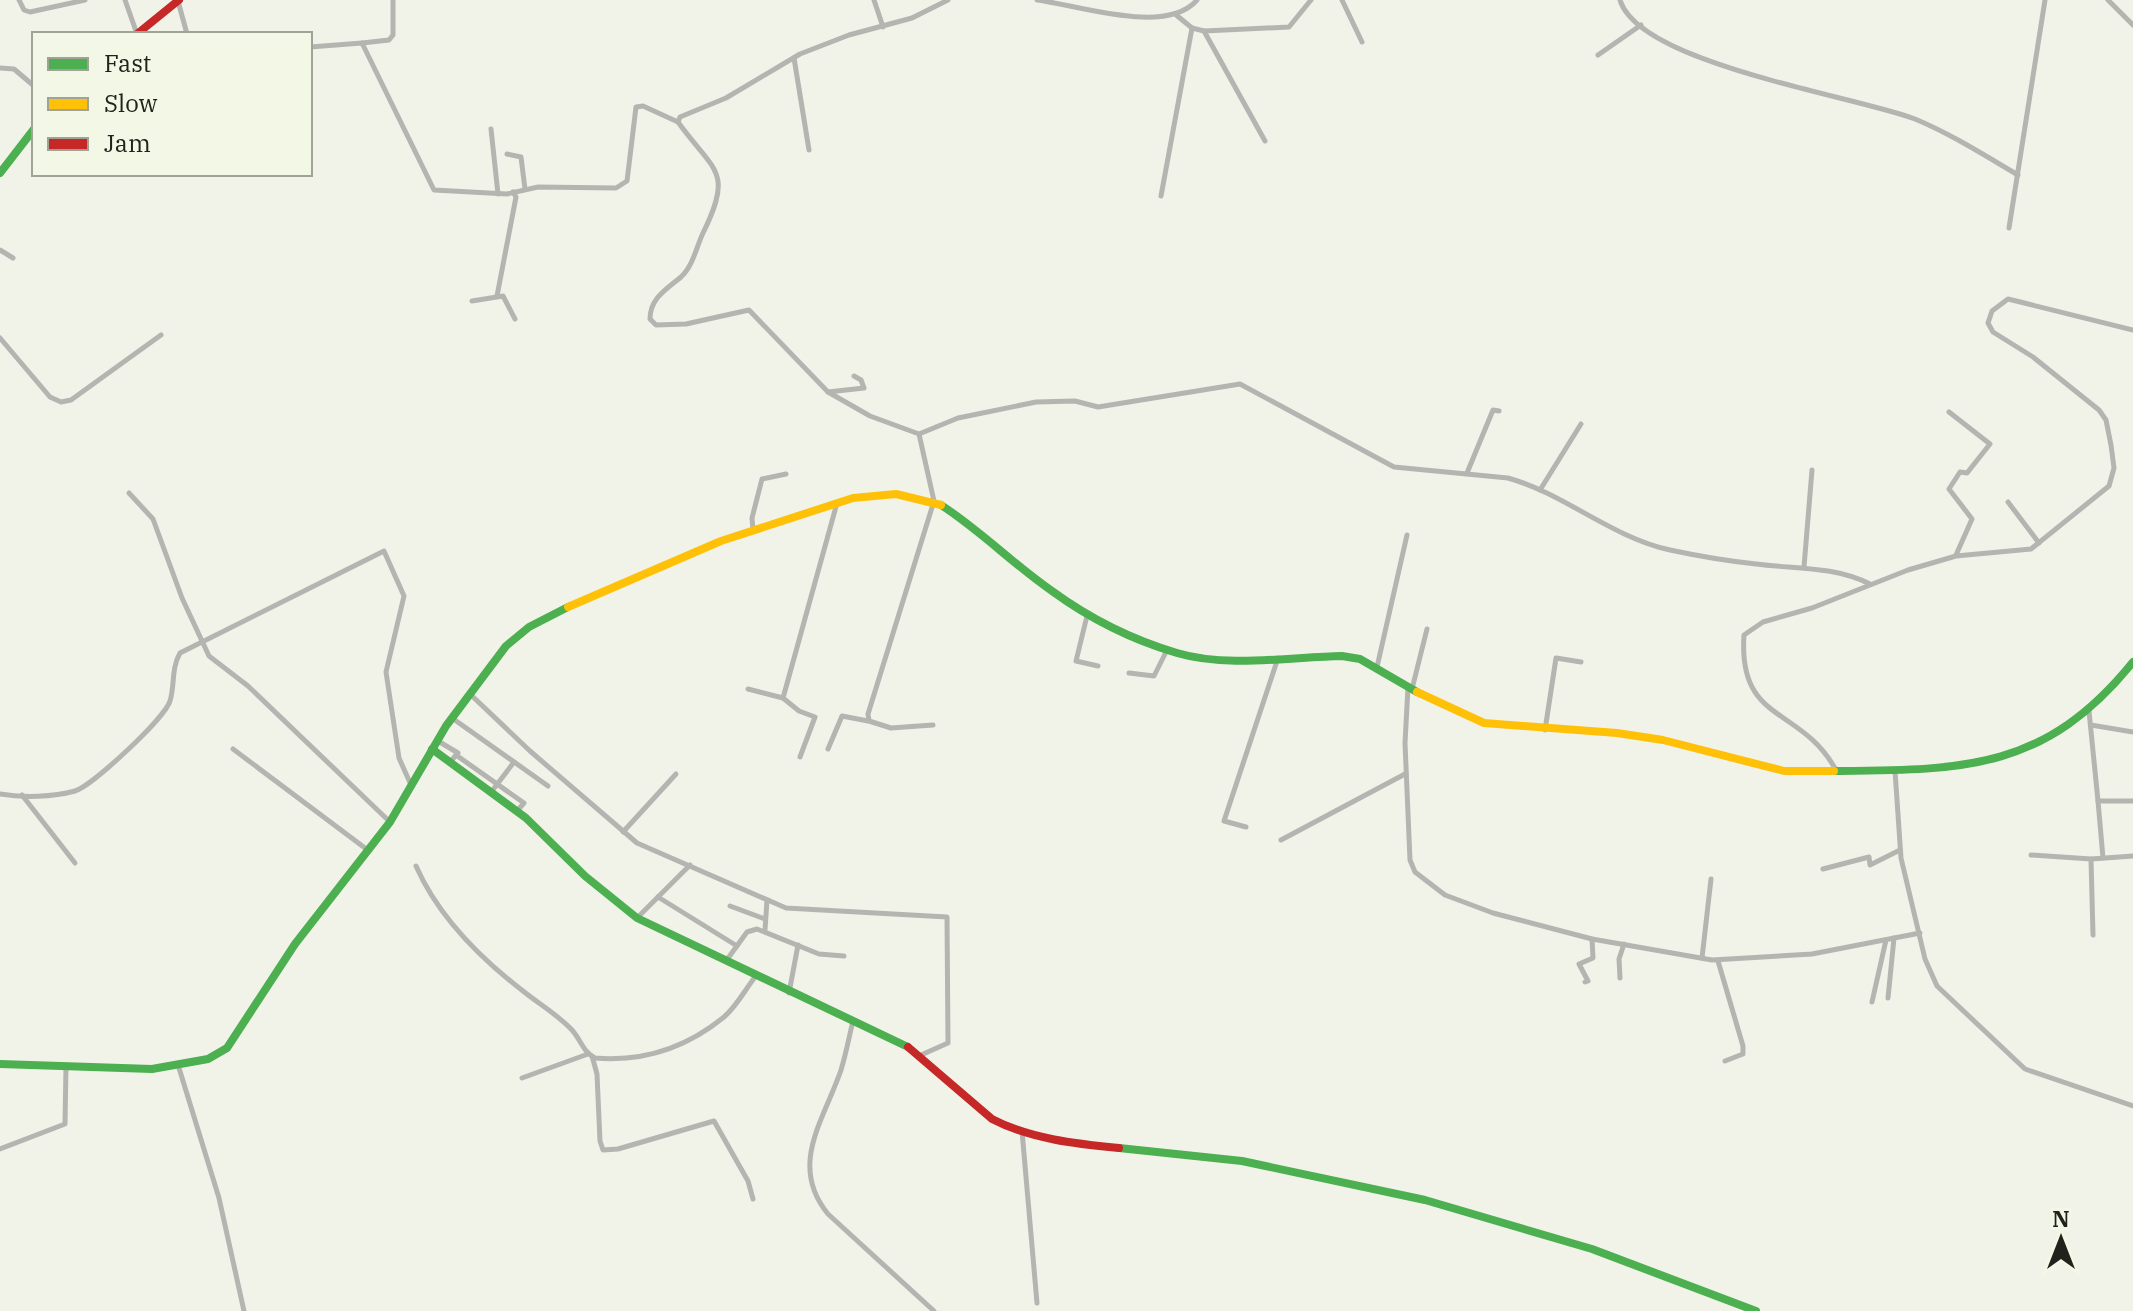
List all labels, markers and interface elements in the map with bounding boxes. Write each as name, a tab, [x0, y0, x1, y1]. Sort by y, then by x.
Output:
legend	[32, 32, 312, 176]
text: Fast	[104, 47, 151, 79]
text: Slow	[104, 87, 158, 119]
text: Jam	[104, 127, 151, 159]
north arrow	[2021, 1199, 2101, 1279]
text: N	[2052, 1204, 2070, 1233]

